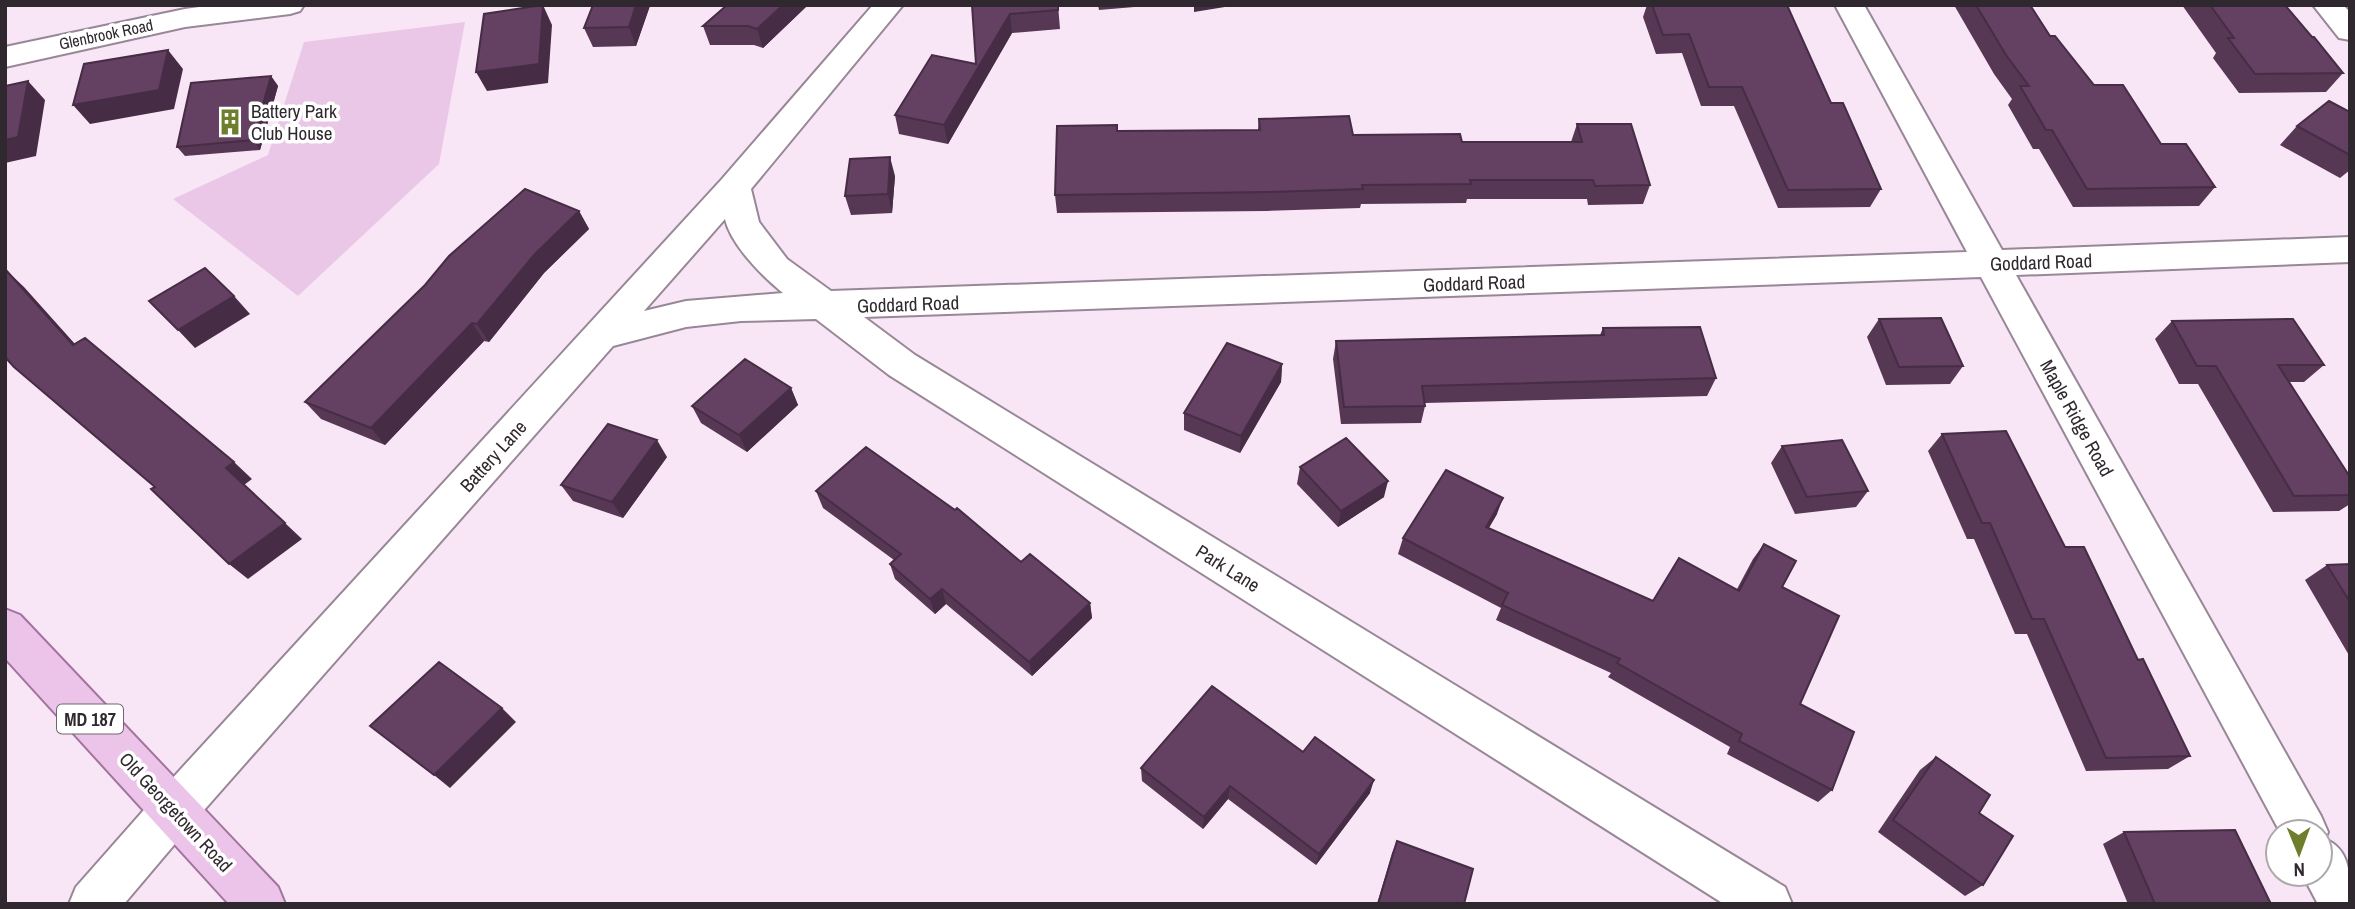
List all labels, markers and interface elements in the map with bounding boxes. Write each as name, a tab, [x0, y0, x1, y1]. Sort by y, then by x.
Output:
street label: Glenbrook Road	[57, 13, 155, 55]
place label: Battery Park Club House	[251, 98, 337, 146]
building icon: Battery Park Club House	[215, 107, 245, 137]
street label: Goddard Road	[1989, 247, 2093, 277]
street label: Goddard Road	[1422, 268, 1526, 298]
street label: Goddard Road	[856, 289, 960, 319]
street label: Maple Ridge Road	[2034, 355, 2120, 481]
street label: Battery Lane	[454, 414, 532, 498]
street label: Park Lane	[1191, 538, 1265, 598]
road number: MD 187	[57, 704, 123, 734]
street label: Old Georgetown Road	[114, 746, 238, 878]
north arrow	[2264, 818, 2334, 888]
text: N	[2293, 857, 2305, 883]

